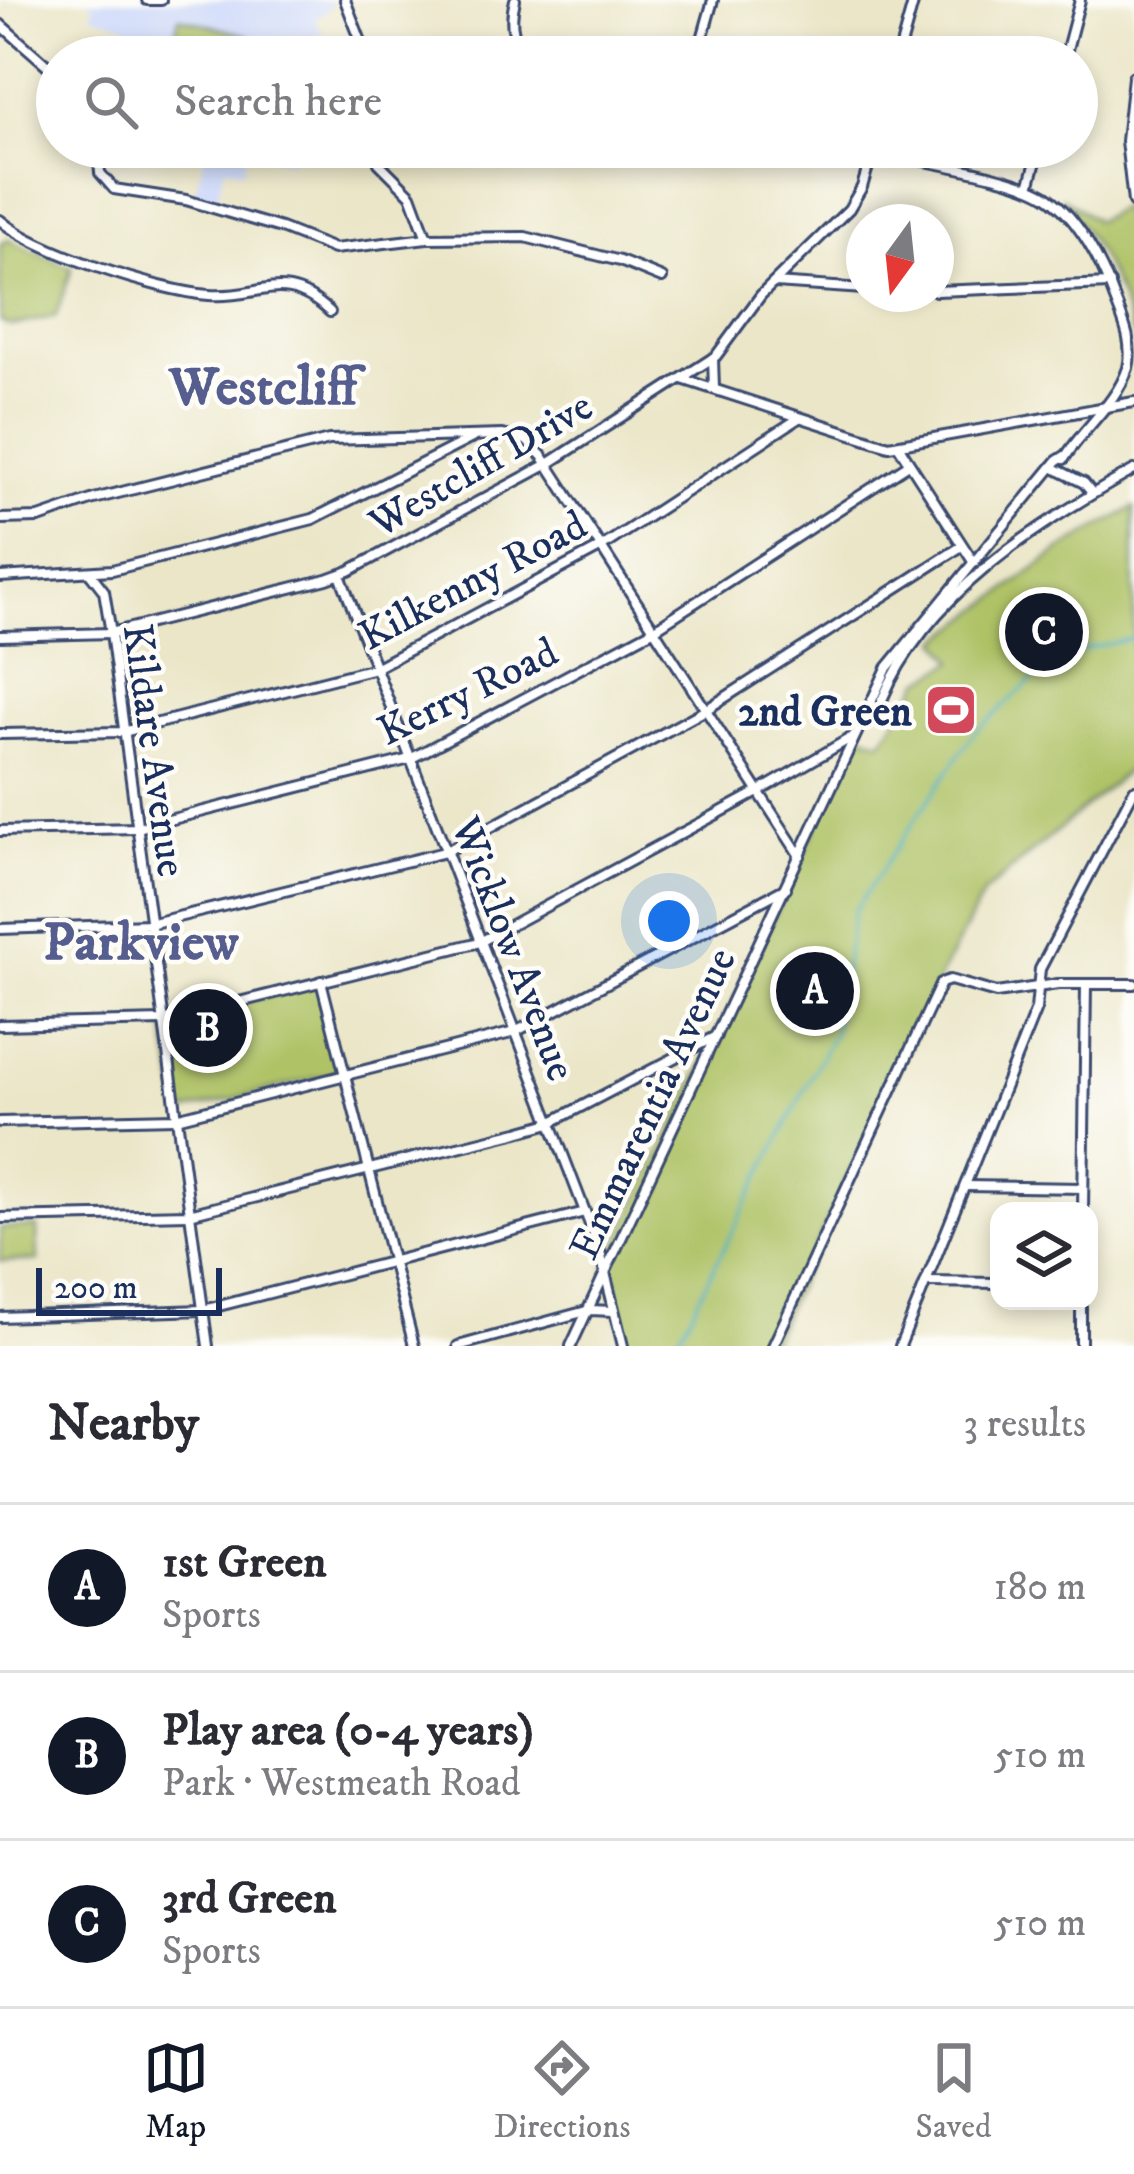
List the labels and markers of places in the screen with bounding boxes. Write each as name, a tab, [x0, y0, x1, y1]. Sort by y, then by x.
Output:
pin: C	[1005, 587, 1083, 677]
sports icon: 2nd Green	[923, 682, 979, 738]
place label: 2nd Green	[738, 687, 912, 739]
pin: A	[776, 946, 854, 1036]
pin: B	[169, 983, 247, 1073]

